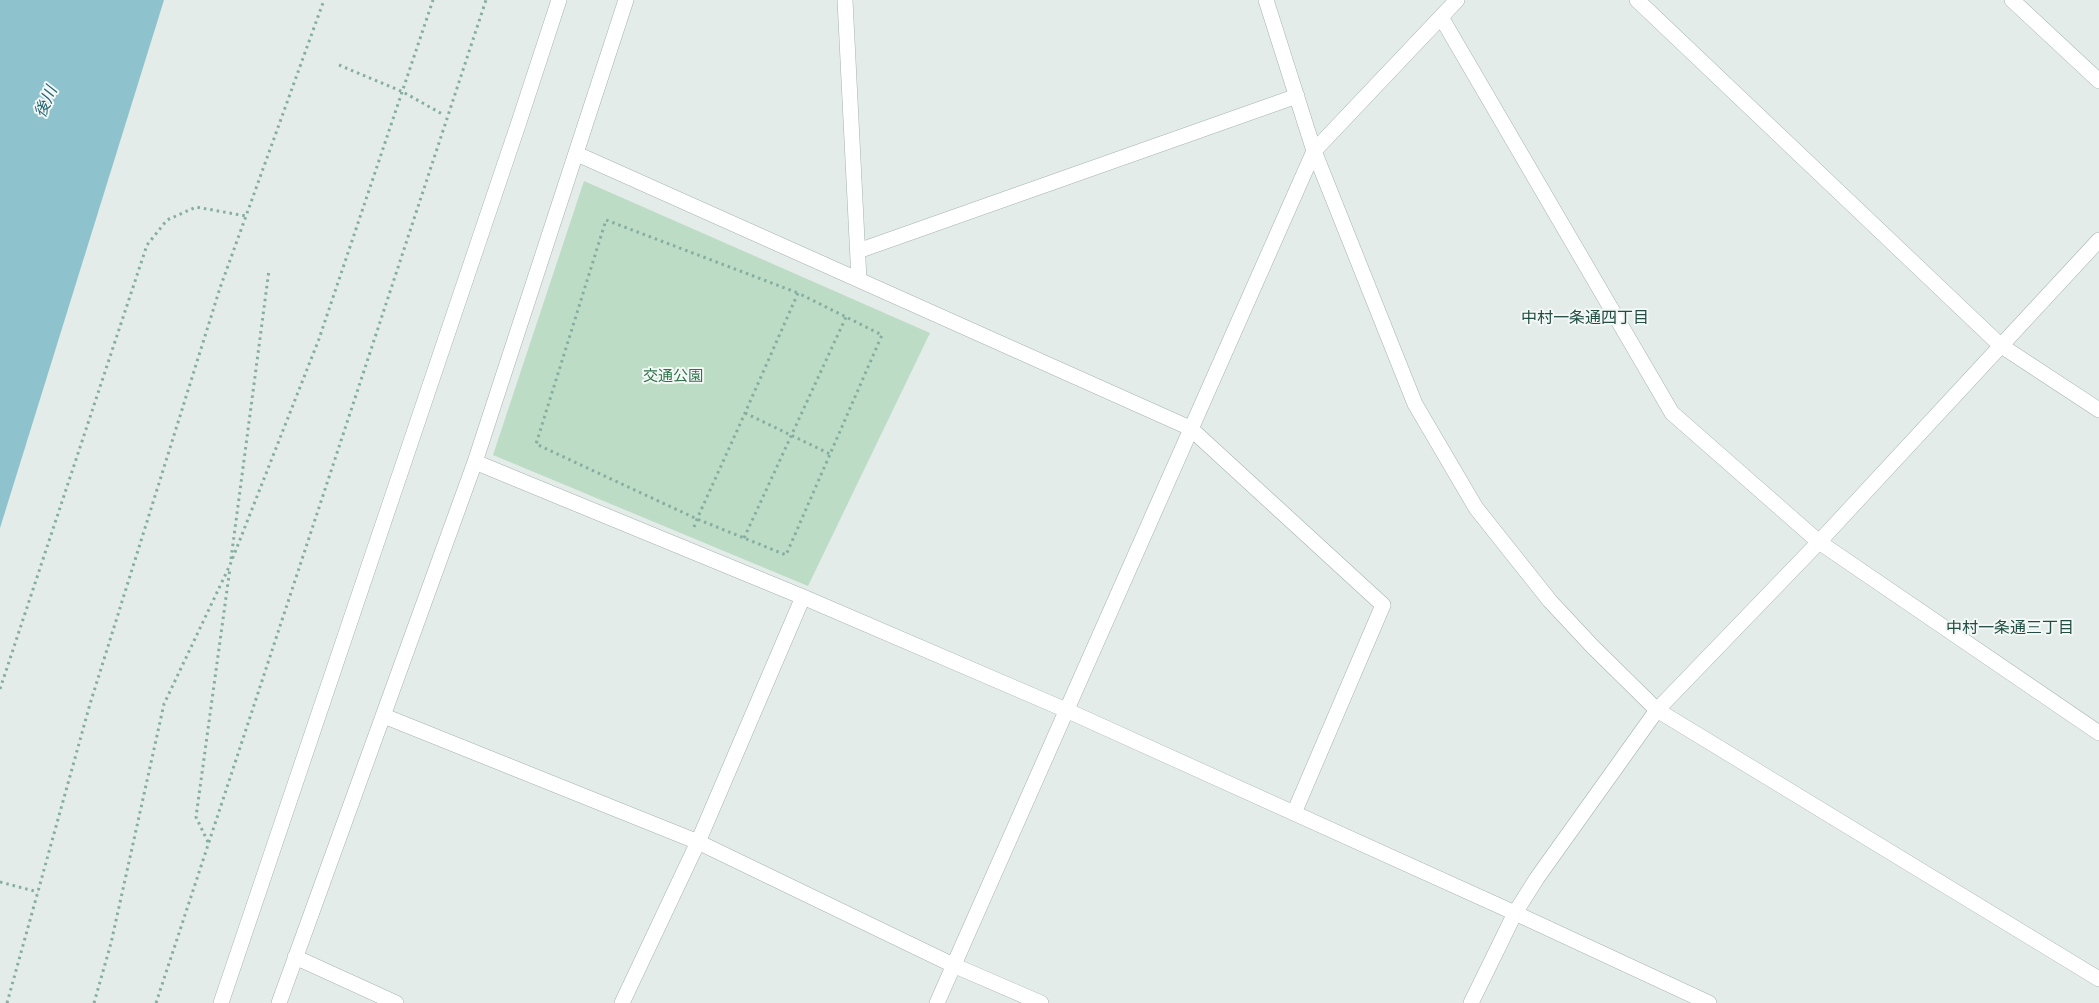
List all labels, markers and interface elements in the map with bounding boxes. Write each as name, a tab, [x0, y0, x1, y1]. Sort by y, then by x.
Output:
water label: 後川	[31, 83, 61, 121]
district label: 中村一条通四丁目	[1521, 308, 1649, 328]
park label: 交通公園	[643, 367, 703, 385]
district label: 中村一条通三丁目	[1946, 618, 2074, 638]

